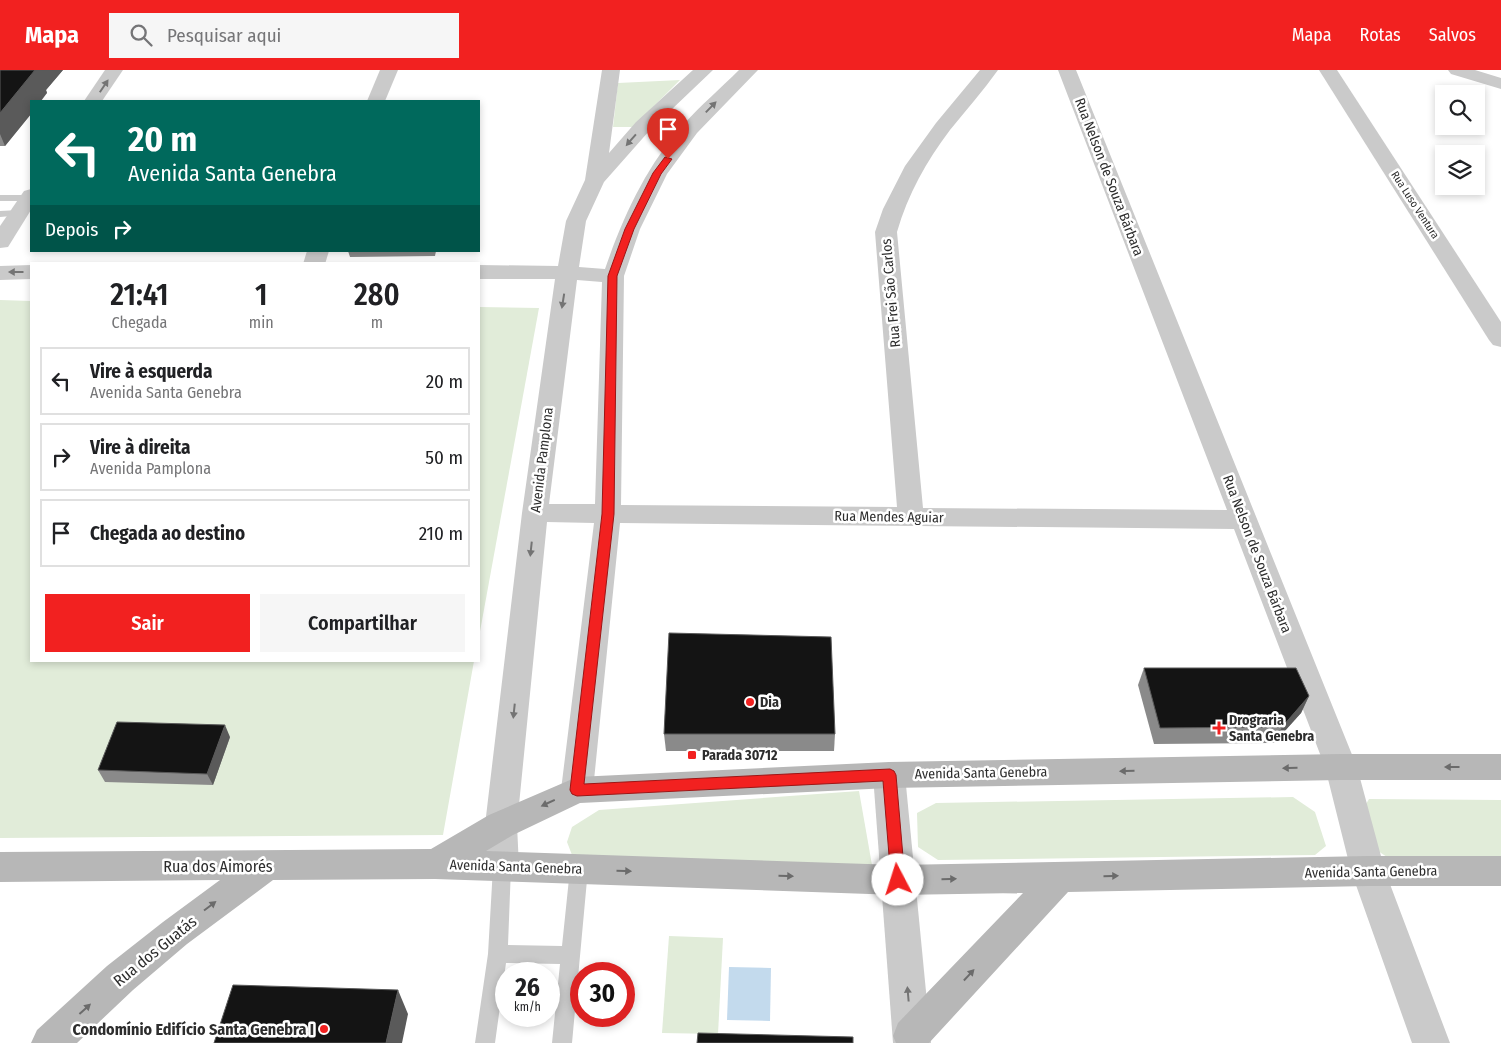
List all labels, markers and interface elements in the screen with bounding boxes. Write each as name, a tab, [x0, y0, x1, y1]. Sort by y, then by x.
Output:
search box	[109, 13, 459, 58]
text: Mapa	[25, 21, 79, 49]
icon: search	[127, 21, 155, 49]
text: Pesquisar aqui	[167, 24, 281, 47]
text: Mapa	[1292, 24, 1332, 46]
text: Rotas	[1360, 24, 1401, 46]
text: Salvos	[1429, 24, 1476, 46]
one-way arrow	[99, 79, 109, 92]
map controls	[1435, 85, 1485, 195]
button: search	[1435, 85, 1485, 135]
street label: Rua Nelson de Souza Bárbara	[1071, 96, 1147, 259]
one-way arrow	[705, 101, 717, 113]
pin	[647, 108, 689, 159]
icon: arrive	[654, 115, 682, 143]
text: 20 m	[128, 118, 197, 160]
icon: left	[45, 120, 110, 185]
one-way arrow	[625, 133, 636, 146]
button: layers	[1435, 145, 1485, 195]
text: Avenida Santa Genebra	[128, 160, 337, 187]
street label: Rua Luso Ventura	[1388, 169, 1442, 241]
icon: right	[108, 215, 136, 243]
text: Depois	[45, 218, 98, 241]
street label: Rua Frei São Carlos	[878, 238, 904, 348]
one-way arrow	[7, 269, 23, 277]
text: 21:41	[110, 277, 168, 313]
text: 1	[255, 277, 267, 313]
text: 280	[354, 277, 400, 313]
one-way arrow	[559, 293, 567, 309]
text: Chegada	[112, 313, 167, 332]
text: min	[249, 313, 274, 332]
text: m	[371, 313, 383, 332]
text: Vire à esquerda	[90, 360, 212, 383]
icon: left	[47, 367, 75, 395]
text: 20 m	[426, 370, 463, 393]
text: Avenida Santa Genebra	[90, 383, 242, 402]
street label: Avenida Pamplona	[527, 406, 557, 514]
text: Vire à direita	[90, 436, 191, 459]
icon: right	[47, 443, 75, 471]
text: 50 m	[425, 446, 463, 469]
text: Avenida Pamplona	[90, 459, 211, 478]
street label: Rua Nelson de Souza Bárbara	[1219, 473, 1295, 636]
street label: Rua Mendes Aguiar	[834, 508, 944, 526]
icon: arrive	[47, 519, 75, 547]
text: Chegada ao destino	[90, 522, 245, 545]
text: 210 m	[419, 522, 463, 545]
one-way arrow	[527, 541, 535, 557]
button: Sair	[45, 594, 250, 652]
button: Compartilhar	[260, 594, 465, 652]
place label: Dia	[760, 694, 779, 711]
marker: Dia	[744, 696, 756, 708]
one-way arrow	[510, 703, 518, 719]
place label: Drograria Santa Genebra	[1229, 712, 1314, 745]
marker: Drograria Santa Genebra	[1213, 722, 1225, 734]
place label: Parada 30712	[702, 747, 778, 764]
marker: Parada 30712	[686, 749, 698, 761]
street label: Avenida Santa Genebra	[914, 763, 1048, 783]
one-way arrow	[1444, 763, 1460, 771]
one-way arrow	[1282, 764, 1298, 772]
one-way arrow	[1119, 767, 1135, 775]
one-way arrow	[541, 800, 555, 808]
position arrow	[871, 853, 923, 905]
street label: Avenida Santa Genebra	[449, 856, 583, 878]
street label: Rua dos Aimorés	[163, 857, 273, 876]
street label: Avenida Santa Genebra	[1304, 862, 1438, 882]
one-way arrow	[616, 867, 632, 875]
one-way arrow	[1103, 872, 1119, 880]
one-way arrow	[778, 873, 794, 881]
one-way arrow	[941, 875, 957, 883]
one-way arrow	[203, 901, 217, 911]
street label: Rua dos Guatás	[110, 912, 200, 990]
speed limit sign: 30	[570, 962, 635, 1027]
one-way arrow	[963, 969, 975, 981]
text: 26	[515, 973, 540, 1003]
one-way arrow	[904, 986, 912, 1002]
text: km/h	[514, 1000, 541, 1014]
one-way arrow	[78, 1004, 91, 1015]
place label: Condomínio Edifício Santa Genebra I	[72, 1020, 314, 1039]
marker: Condomínio Edifício Santa Genebra I	[318, 1023, 330, 1035]

